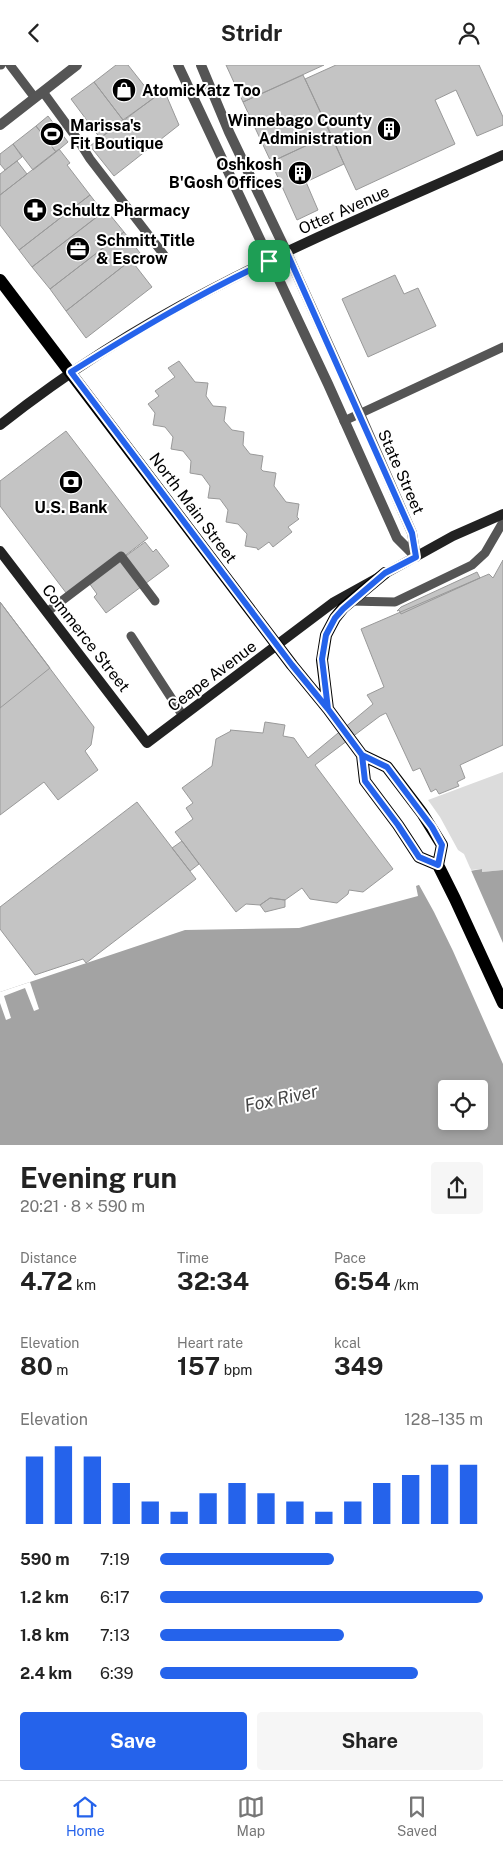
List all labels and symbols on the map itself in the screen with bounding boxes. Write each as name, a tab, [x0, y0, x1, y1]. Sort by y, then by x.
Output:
shop icon: AtomicKatz Too	[111, 77, 137, 103]
place label: AtomicKatz Too	[142, 81, 261, 100]
place label: Winnebago County Administration	[228, 111, 372, 148]
place label: Marissa's Fit Boutique	[70, 116, 164, 153]
building icon: Winnebago County Administration	[376, 116, 402, 142]
sports icon: Marissa's Fit Boutique	[39, 121, 65, 147]
place label: Oshkosh B'Gosh Offices	[169, 155, 282, 192]
building icon: Oshkosh B'Gosh Offices	[287, 160, 313, 186]
street label: Otter Avenue	[296, 182, 392, 238]
pharmacy icon: Schultz Pharmacy	[22, 197, 48, 223]
place label: Schultz Pharmacy	[52, 201, 190, 220]
place label: Schmitt Title & Escrow	[96, 231, 195, 268]
office icon: Schmitt Title & Escrow	[65, 236, 91, 262]
pin	[248, 240, 290, 282]
street label: State Street	[374, 427, 428, 517]
street label: North Main Street	[145, 449, 241, 567]
bank icon: U.S. Bank	[58, 469, 84, 495]
place label: U.S. Bank	[34, 498, 108, 517]
street label: Commerce Street	[38, 580, 134, 696]
street label: Ceape Avenue	[164, 636, 260, 716]
water label: Fox River	[242, 1080, 320, 1116]

